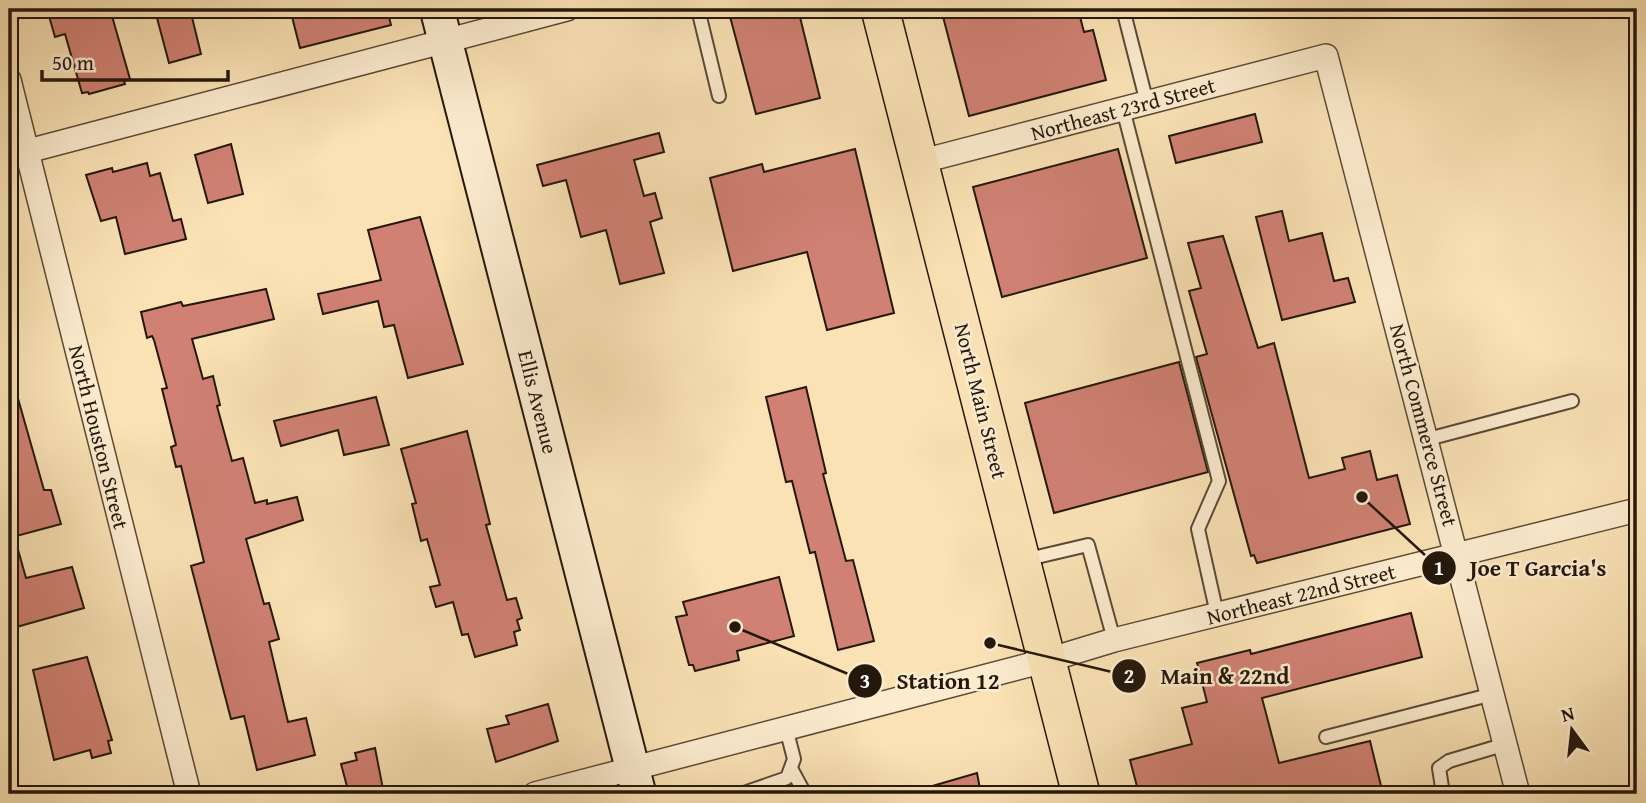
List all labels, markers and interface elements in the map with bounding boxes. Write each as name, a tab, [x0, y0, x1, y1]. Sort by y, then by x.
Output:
scale bar	[42, 38, 228, 82]
text: 50 m	[52, 47, 94, 78]
street label: Northeast 23rd Street	[1027, 69, 1219, 149]
street label: North Main Street	[947, 320, 1015, 483]
street label: North Commerce Street	[1382, 320, 1466, 530]
street label: North Houston Street	[61, 342, 137, 533]
street label: Ellis Avenue	[510, 347, 566, 457]
callout: Joe T Garcia's	[1421, 546, 1621, 590]
text: Joe T Garcia's	[1466, 551, 1607, 584]
text: 1	[1434, 552, 1444, 583]
street label: Northeast 22nd Street	[1203, 555, 1399, 632]
callout: Main & 22nd	[1111, 654, 1303, 698]
callout: Station 12	[848, 659, 1014, 703]
text: Main & 22nd	[1160, 659, 1290, 692]
text: 2	[1124, 660, 1134, 691]
text: Station 12	[896, 664, 1000, 697]
text: 3	[860, 665, 870, 696]
north arrow	[1538, 694, 1608, 764]
text: N	[1558, 698, 1578, 729]

